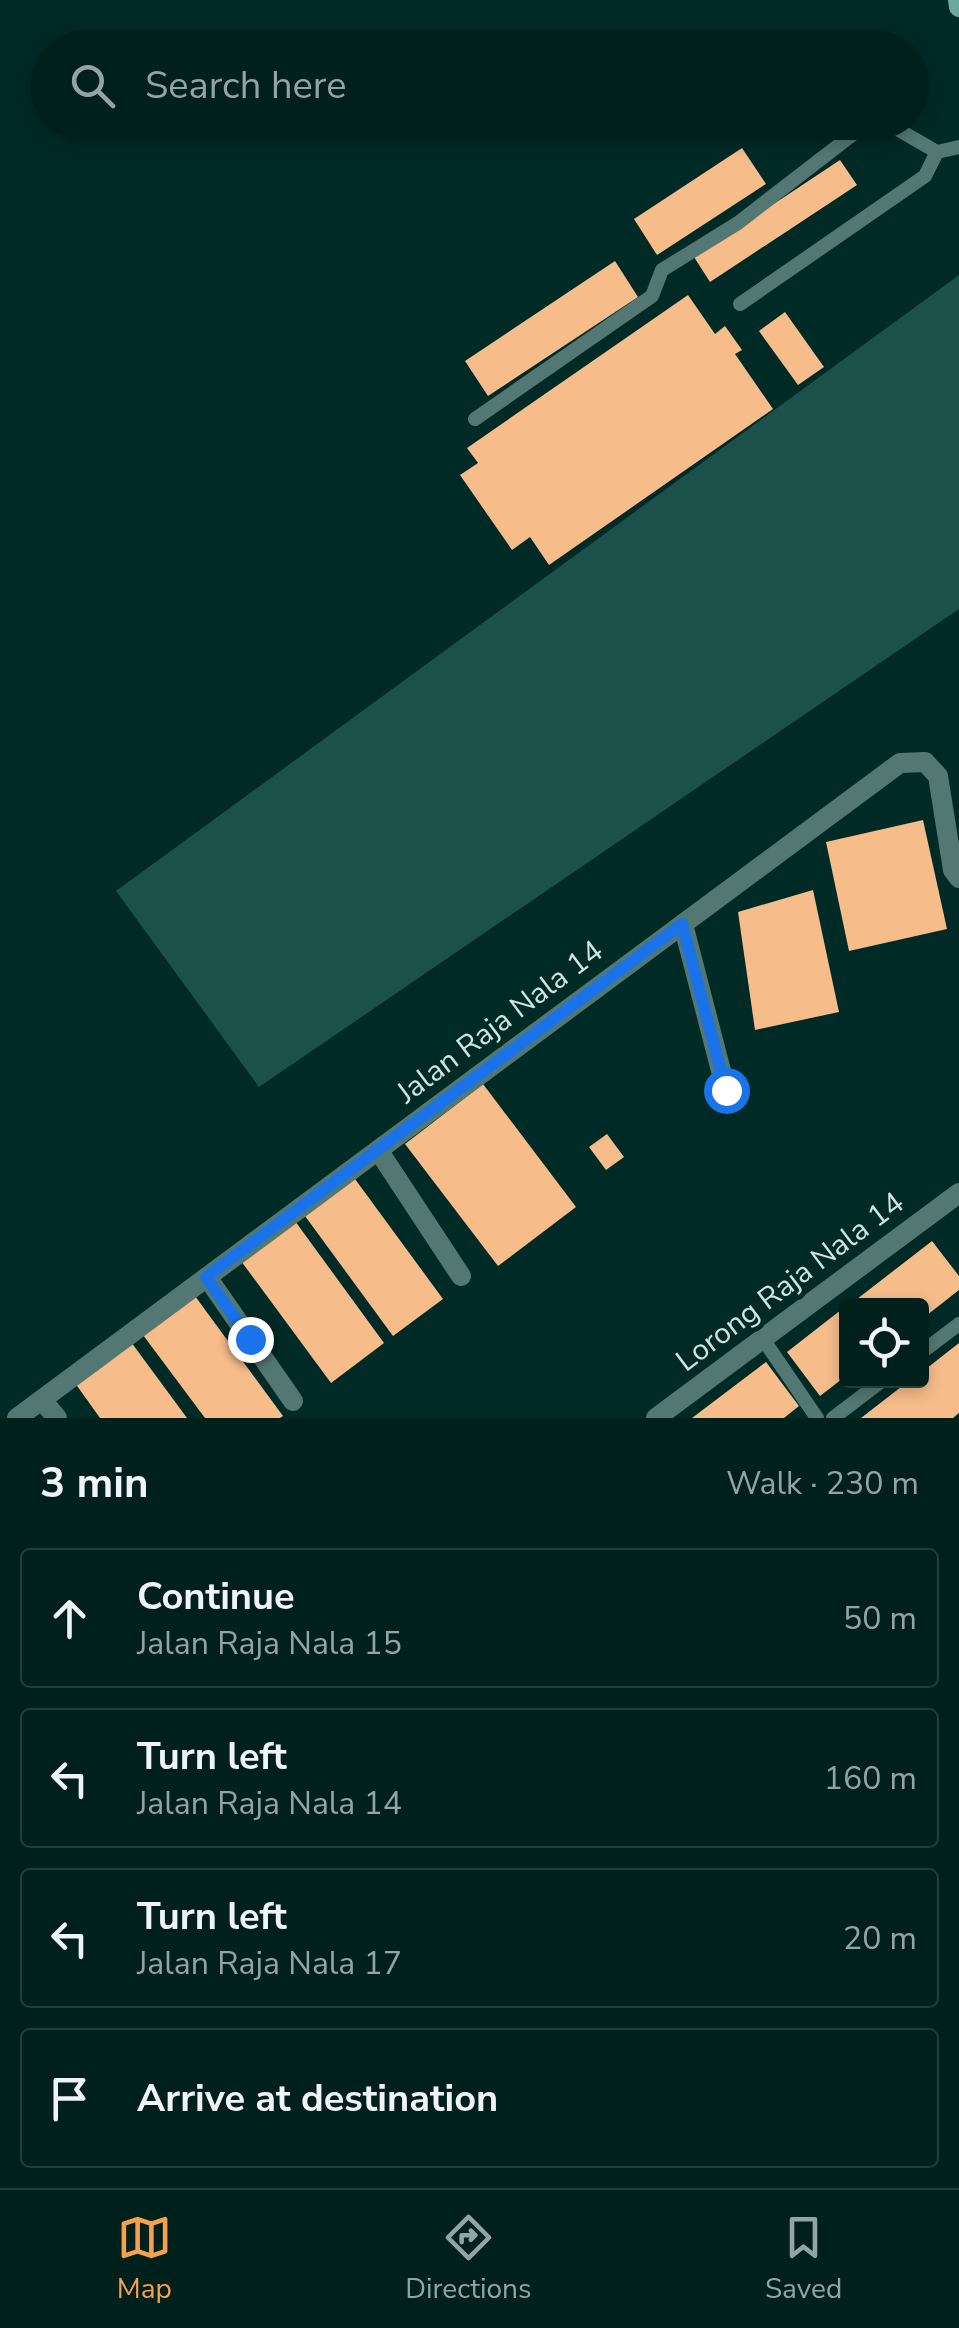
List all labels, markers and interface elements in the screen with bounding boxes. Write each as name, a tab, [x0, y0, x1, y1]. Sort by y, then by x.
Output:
search box	[30, 30, 929, 140]
icon: search	[65, 58, 120, 113]
text: Search here	[145, 60, 346, 111]
street label: Jalan Raja Nala 14	[388, 931, 612, 1114]
route start	[704, 1068, 750, 1114]
street label: Lorong Raja Nala 14	[668, 1183, 912, 1381]
map controls	[839, 1298, 929, 1388]
button: locate	[839, 1298, 929, 1388]
route end	[228, 1317, 274, 1363]
text: 3 min	[40, 1455, 149, 1512]
text: Walk · 230 m	[726, 1462, 919, 1505]
text: Continue	[137, 1571, 295, 1622]
icon: ahead	[42, 1591, 97, 1646]
text: 50 m	[843, 1597, 917, 1640]
text: Jalan Raja Nala 15	[137, 1622, 402, 1665]
text: Turn left	[137, 1731, 287, 1782]
icon: left	[42, 1751, 97, 1806]
text: 160 m	[824, 1757, 917, 1800]
text: Jalan Raja Nala 14	[137, 1782, 402, 1825]
text: Turn left	[137, 1891, 287, 1942]
icon: left	[42, 1911, 97, 1966]
text: 20 m	[843, 1917, 917, 1960]
text: Jalan Raja Nala 17	[137, 1942, 402, 1985]
icon: arrive	[42, 2071, 97, 2126]
text: Arrive at destination	[137, 2073, 498, 2124]
tab: Map	[117, 2210, 172, 2308]
tab: Directions	[405, 2210, 531, 2308]
tab: Saved	[765, 2210, 842, 2308]

